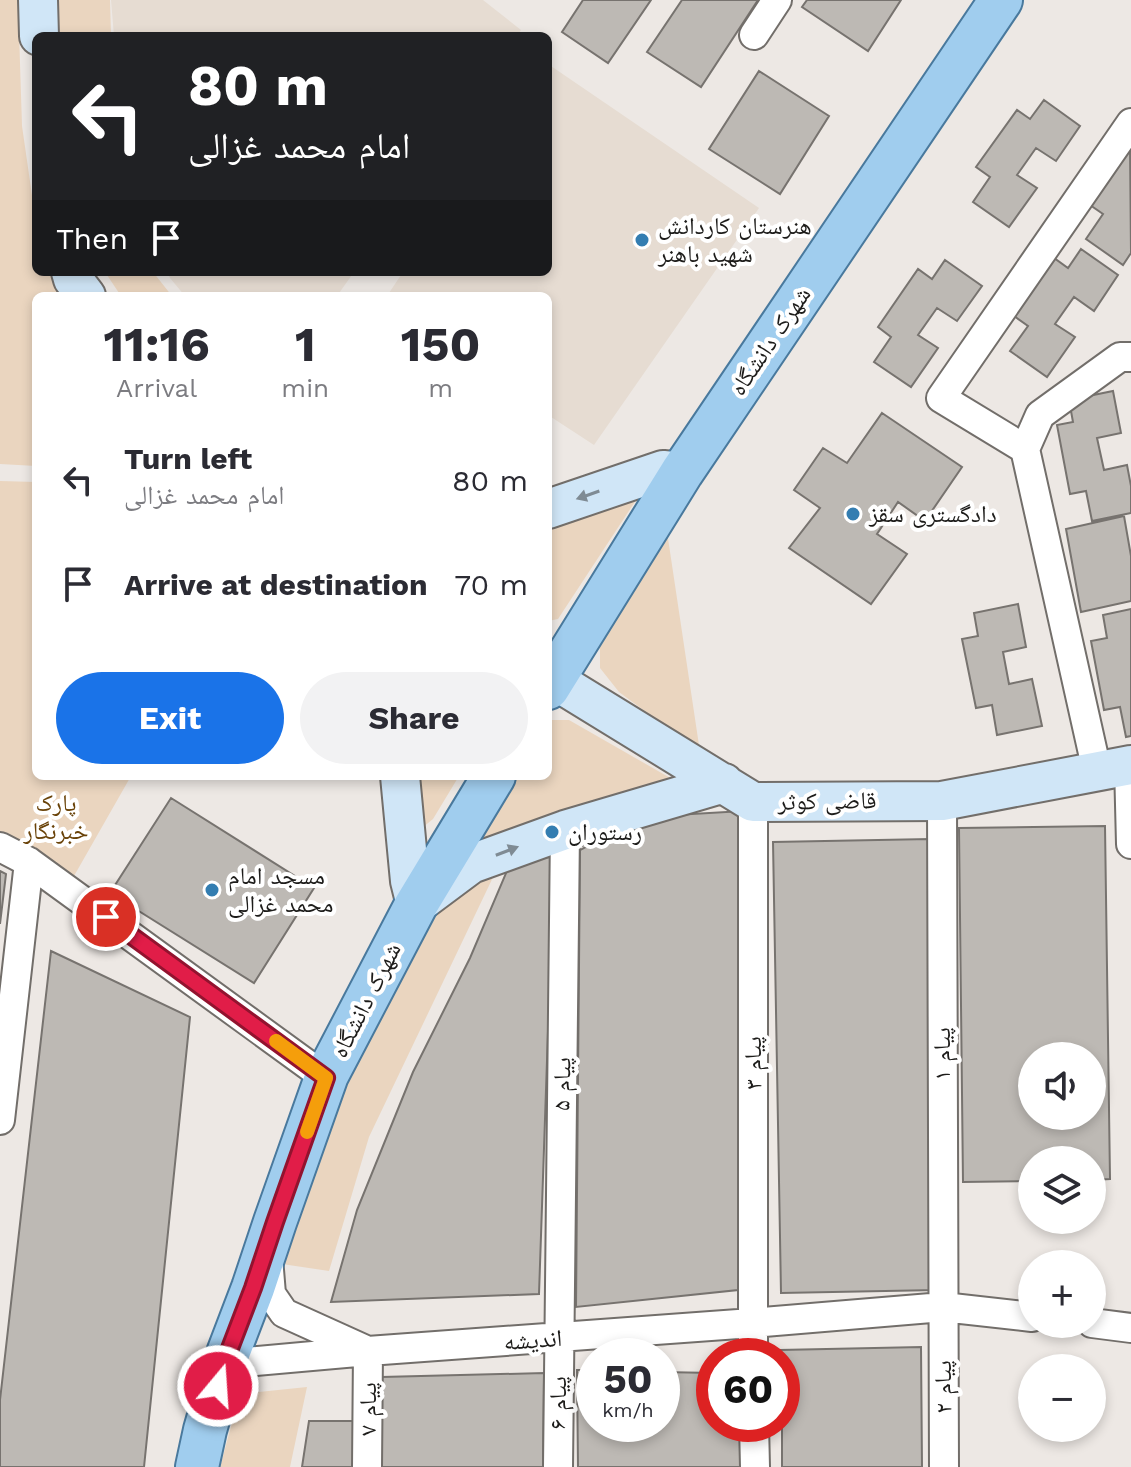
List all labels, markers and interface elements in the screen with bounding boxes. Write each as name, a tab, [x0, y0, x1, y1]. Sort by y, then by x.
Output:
text: 80 m	[188, 53, 328, 119]
icon: left	[56, 64, 160, 168]
text: امام محمد غزالی	[188, 125, 410, 167]
place label: هنرستان کاردانش شهید باهنر	[657, 212, 812, 268]
icon: arrive	[144, 216, 188, 260]
text: Then	[56, 221, 128, 256]
marker: هنرستان کاردانش شهید باهنر	[633, 231, 651, 249]
street label: شهرک دانشگاه	[723, 281, 817, 401]
text: 11:16	[104, 316, 210, 373]
text: 1	[295, 316, 316, 373]
text: 150	[401, 316, 480, 373]
text: Arrival	[116, 373, 197, 403]
text: min	[281, 373, 329, 403]
text: m	[428, 373, 453, 403]
text: Turn left	[124, 441, 252, 476]
icon: left	[56, 458, 100, 502]
text: 80 m	[452, 463, 528, 498]
text: امام محمد غزالی	[124, 480, 285, 510]
one-way arrow	[576, 490, 600, 502]
place label: دادگستری سقز	[868, 500, 997, 528]
marker: دادگستری سقز	[844, 505, 862, 523]
icon: arrive	[56, 562, 100, 606]
text: Arrive at destination	[124, 567, 428, 602]
text: 70 m	[454, 567, 528, 602]
button: Exit	[56, 672, 284, 764]
button: Share	[300, 672, 528, 764]
street label: قاضی کوثر	[776, 786, 877, 816]
park label: پارک خبرنگار	[23, 789, 88, 845]
place label: رستوران	[568, 818, 642, 846]
marker: رستوران	[543, 823, 561, 841]
one-way arrow	[495, 844, 519, 857]
place label: مسجد امام محمد غزالی	[228, 862, 334, 918]
marker: مسجد امام محمد غزالی	[203, 881, 221, 899]
pin	[72, 883, 140, 951]
icon: arrive	[84, 895, 128, 939]
street label: شهرک دانشگاه	[325, 938, 407, 1062]
street label: پیام ۱	[928, 1027, 958, 1081]
street label: پیام ۳	[739, 1036, 769, 1090]
map controls	[1018, 1042, 1106, 1442]
button: sound	[1018, 1042, 1106, 1130]
street label: پیام ۵	[548, 1057, 578, 1111]
button: layers	[1018, 1146, 1106, 1234]
button: +	[1018, 1250, 1106, 1338]
street label: اندیشه	[503, 1324, 563, 1356]
speed limit sign: 60	[696, 1338, 800, 1442]
position arrow	[176, 1344, 260, 1428]
button: −	[1018, 1354, 1106, 1442]
text: 50	[603, 1356, 653, 1403]
street label: پیام ۲	[929, 1360, 959, 1414]
street label: پیام ۶	[544, 1376, 574, 1430]
street label: پیام ۷	[354, 1382, 384, 1436]
text: km/h	[602, 1398, 654, 1422]

